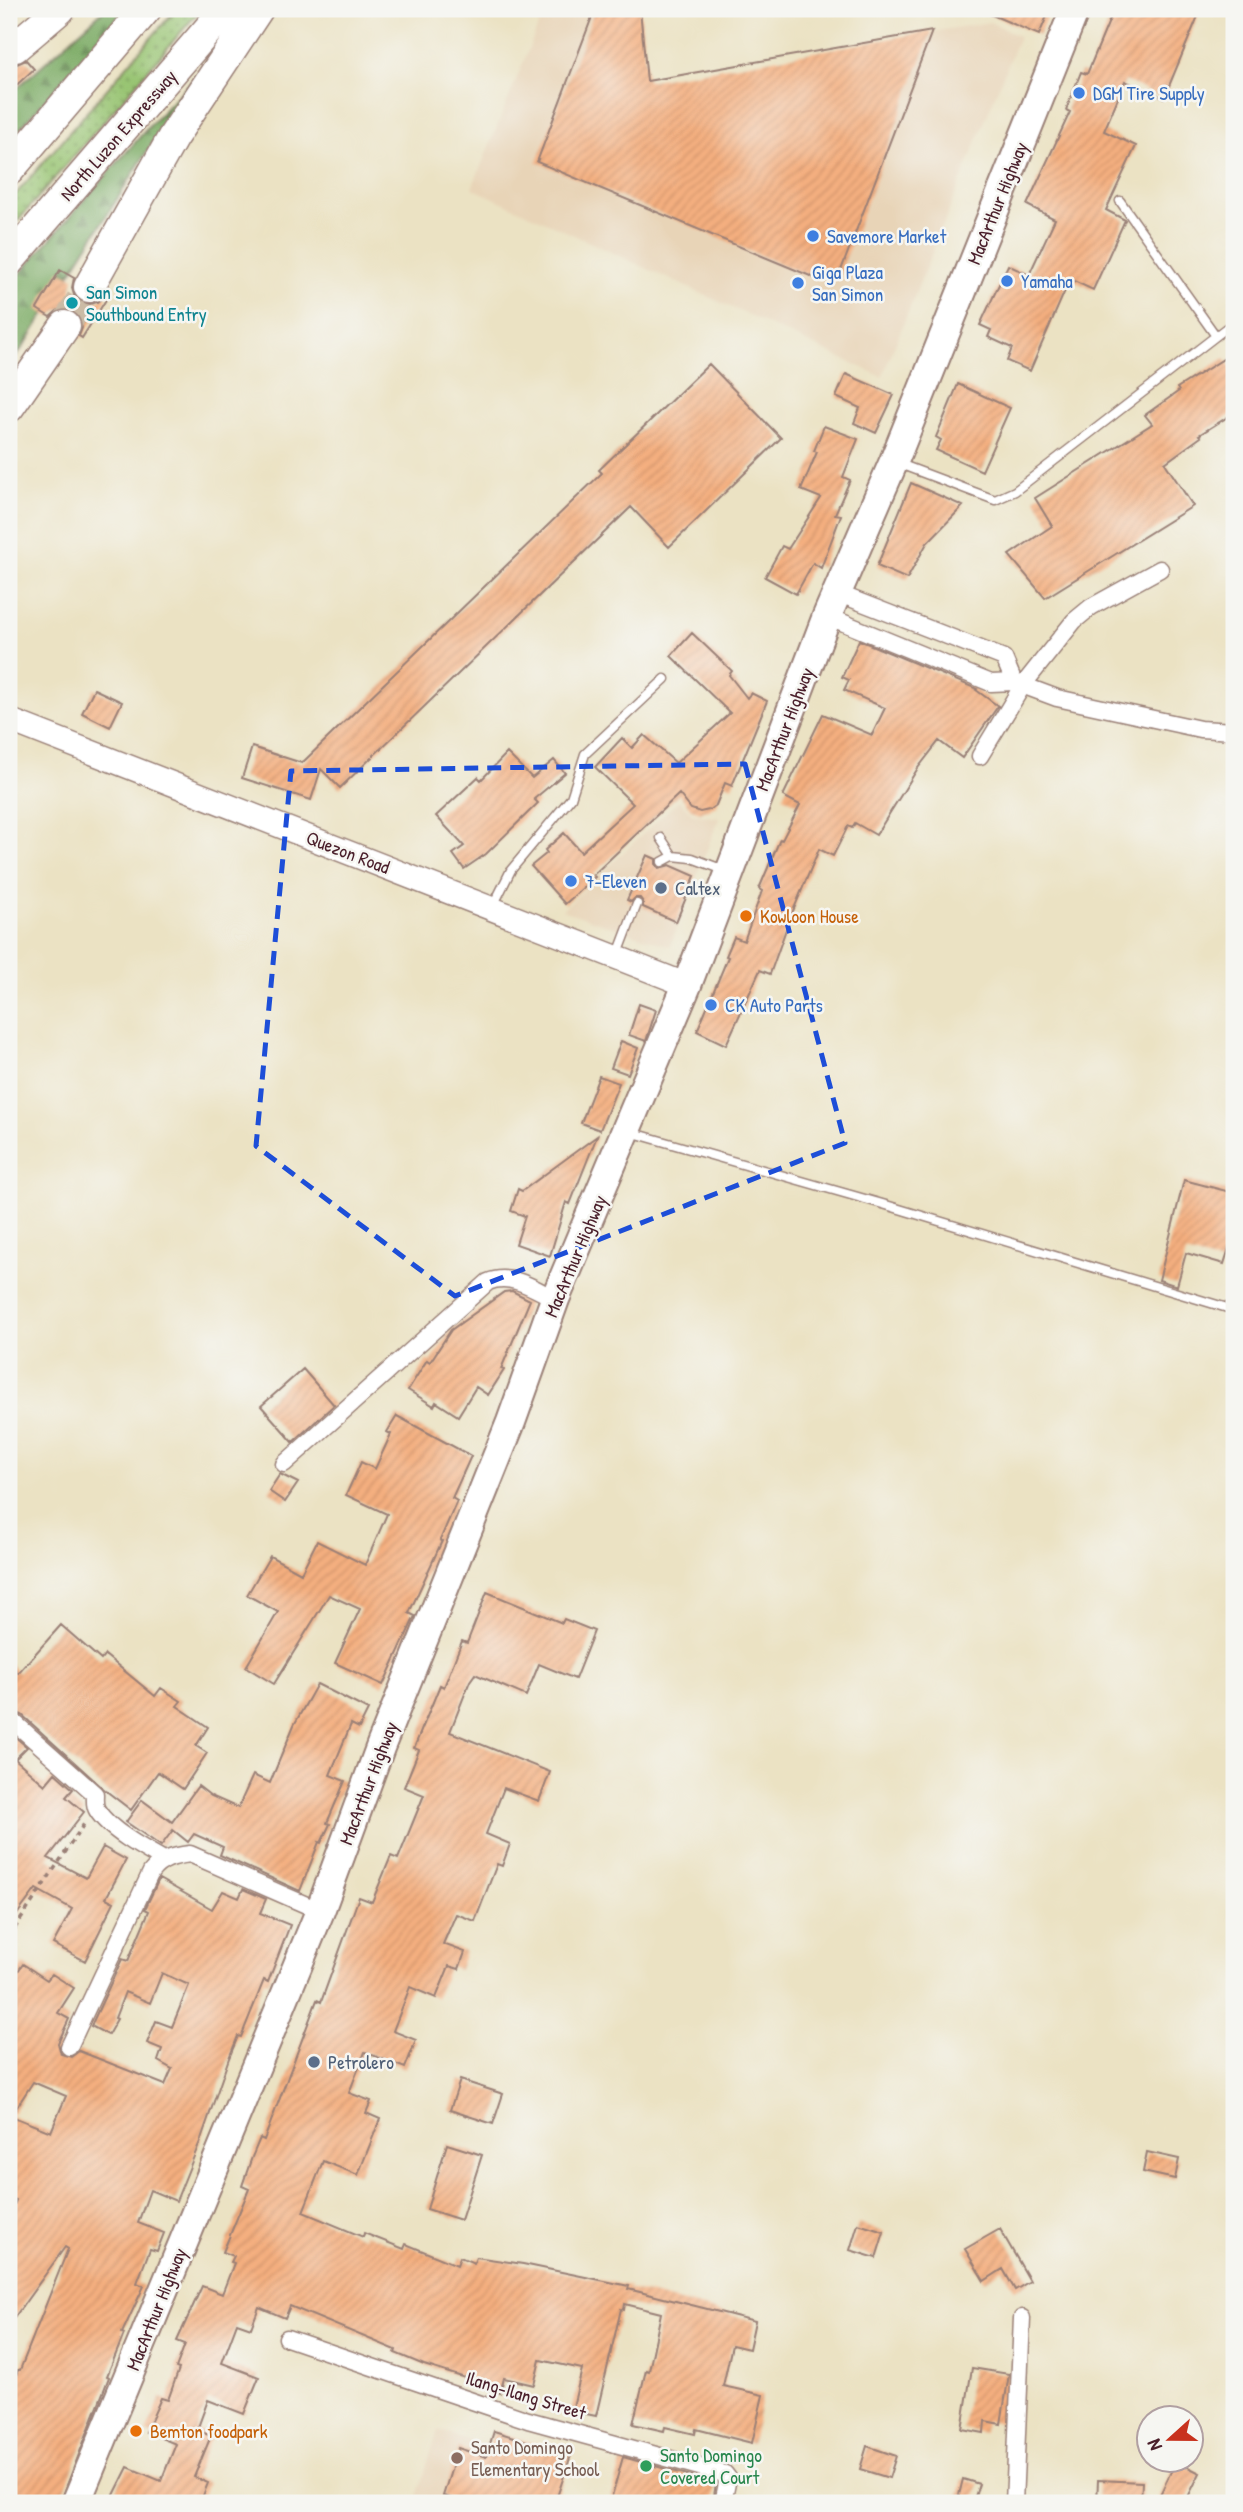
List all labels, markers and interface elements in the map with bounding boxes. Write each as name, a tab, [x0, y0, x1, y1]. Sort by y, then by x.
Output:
street label: North Luzon Expressway	[54, 64, 182, 206]
place label: DGM Tire Supply	[1093, 80, 1205, 106]
marker: DGM Tire Supply	[1071, 85, 1087, 101]
street label: MacArthur Highway	[961, 138, 1033, 268]
place label: Savemore Market	[827, 223, 947, 249]
marker: Savemore Market	[805, 228, 821, 244]
place label: Giga Plaza San Simon	[812, 259, 883, 307]
place label: Yamaha	[1021, 268, 1073, 294]
marker: Yamaha	[999, 273, 1015, 289]
marker: Giga Plaza San Simon	[790, 275, 806, 291]
place label: San Simon Southbound Entry	[86, 279, 207, 327]
marker: San Simon Southbound Entry	[64, 295, 80, 311]
street label: MacArthur Highway	[748, 663, 820, 795]
street label: Quezon Road	[302, 824, 394, 880]
place label: 7-Eleven	[585, 868, 647, 894]
marker: 7-Eleven	[563, 873, 579, 889]
place label: Caltex	[675, 875, 721, 901]
marker: Caltex	[653, 880, 669, 896]
place label: Kowloon House	[760, 903, 859, 929]
marker: Kowloon House	[738, 908, 754, 924]
place label: CK Auto Parts	[725, 992, 823, 1018]
marker: CK Auto Parts	[703, 997, 719, 1013]
street label: MacArthur Highway	[538, 1191, 612, 1321]
street label: MacArthur Highway	[332, 1717, 404, 1849]
place label: Petrolero	[328, 2049, 394, 2075]
marker: Petrolero	[306, 2054, 322, 2070]
street label: MacArthur Highway	[120, 2244, 192, 2374]
street label: Ilang-Ilang Street	[463, 2364, 590, 2426]
north arrow	[1134, 2404, 1204, 2474]
place label: Bemton foodpark	[150, 2418, 268, 2444]
marker: Bemton foodpark	[128, 2423, 144, 2439]
place label: Santo Domingo Elementary School	[471, 2434, 600, 2482]
text: N	[1140, 2436, 1168, 2454]
place label: Santo Domingo Covered Court	[660, 2442, 762, 2490]
marker: Santo Domingo Elementary School	[449, 2450, 465, 2466]
marker: Santo Domingo Covered Court	[638, 2458, 654, 2474]

